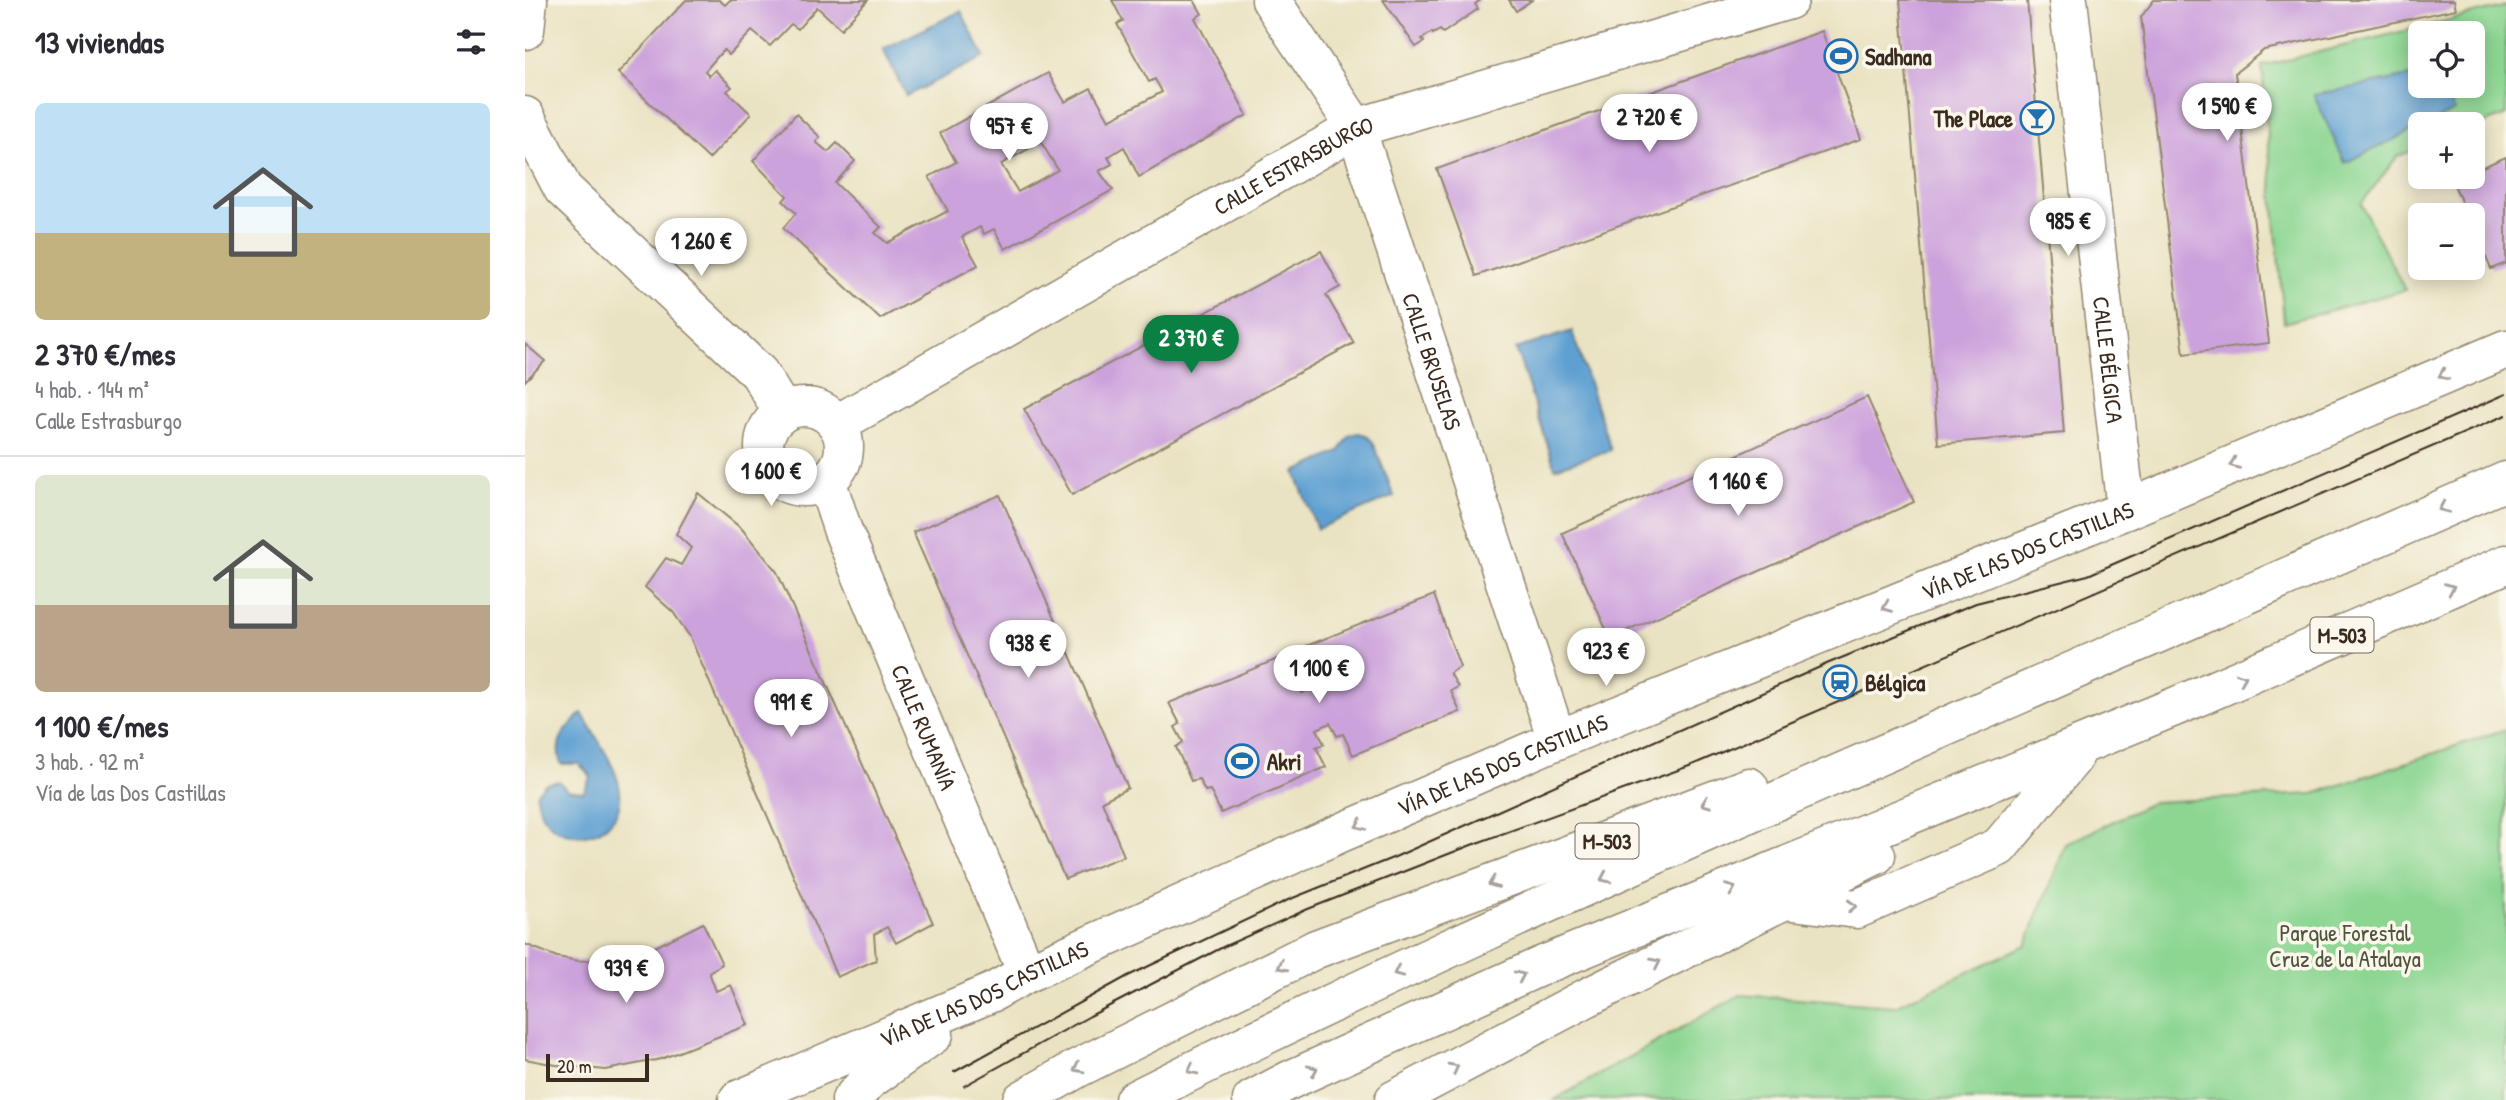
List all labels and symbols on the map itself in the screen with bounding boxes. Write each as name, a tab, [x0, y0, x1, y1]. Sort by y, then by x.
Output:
sports icon: Sadhana	[1822, 37, 1860, 75]
place label: Sadhana	[1865, 41, 1932, 72]
pin: 1 590 €	[2162, 83, 2292, 143]
pin: 2 720 €	[1584, 94, 1714, 154]
bar icon: The Place	[2018, 99, 2056, 137]
place label: The Place	[1933, 103, 2014, 134]
pin: 957 €	[960, 104, 1058, 163]
street label: CALLE ESTRASBURGO	[1208, 108, 1377, 222]
pin: 985 €	[2019, 198, 2117, 258]
pin: 1 260 €	[636, 218, 766, 278]
street label: CALLE BRUSELAS	[1396, 289, 1470, 434]
street label: CALLE BÉLGICA	[2086, 295, 2131, 425]
pin: 2 370 €	[1126, 316, 1256, 375]
one-way arrow	[2438, 367, 2450, 381]
pin: 1 600 €	[706, 448, 836, 508]
one-way arrow	[2228, 456, 2241, 470]
pin: 1 160 €	[1673, 458, 1803, 518]
street label: VÍA DE LAS DOS CASTILLAS	[1917, 493, 2138, 607]
one-way arrow	[2438, 500, 2451, 514]
one-way arrow	[2443, 582, 2456, 596]
one-way arrow	[1882, 598, 1894, 612]
road number: M-503	[2311, 618, 2373, 652]
pin: 938 €	[979, 620, 1077, 680]
pin: 923 €	[1557, 628, 1655, 688]
pin: 1 100 €	[1254, 646, 1384, 705]
street label: CALLE RUMANÍA	[885, 659, 965, 794]
station icon: Bélgica	[1821, 663, 1859, 701]
place label: Bélgica	[1865, 667, 1925, 699]
one-way arrow	[2234, 672, 2247, 686]
pin: 991 €	[742, 680, 840, 739]
street label: VÍA DE LAS DOS CASTILLAS	[1392, 706, 1613, 823]
sports icon: Akri	[1223, 742, 1261, 780]
place label: Akri	[1267, 746, 1302, 777]
one-way arrow	[1701, 795, 1713, 809]
one-way arrow	[1355, 817, 1368, 831]
road number: M-503	[1575, 824, 1639, 858]
one-way arrow	[1599, 869, 1611, 883]
one-way arrow	[1488, 875, 1500, 889]
one-way arrow	[1723, 883, 1736, 897]
one-way arrow	[1847, 899, 1858, 914]
park label: Parque Forestal Cruz de la Atalaya	[2269, 917, 2421, 974]
street label: VÍA DE LAS DOS CASTILLAS	[875, 932, 1093, 1054]
pin: 939 €	[577, 946, 675, 1005]
one-way arrow	[1277, 958, 1289, 972]
one-way arrow	[1649, 958, 1661, 972]
one-way arrow	[1392, 964, 1405, 978]
one-way arrow	[1513, 970, 1525, 984]
scale bar	[546, 1051, 649, 1083]
one-way arrow	[1073, 1060, 1086, 1073]
one-way arrow	[1187, 1062, 1200, 1076]
one-way arrow	[1447, 1063, 1460, 1076]
one-way arrow	[1306, 1064, 1318, 1078]

